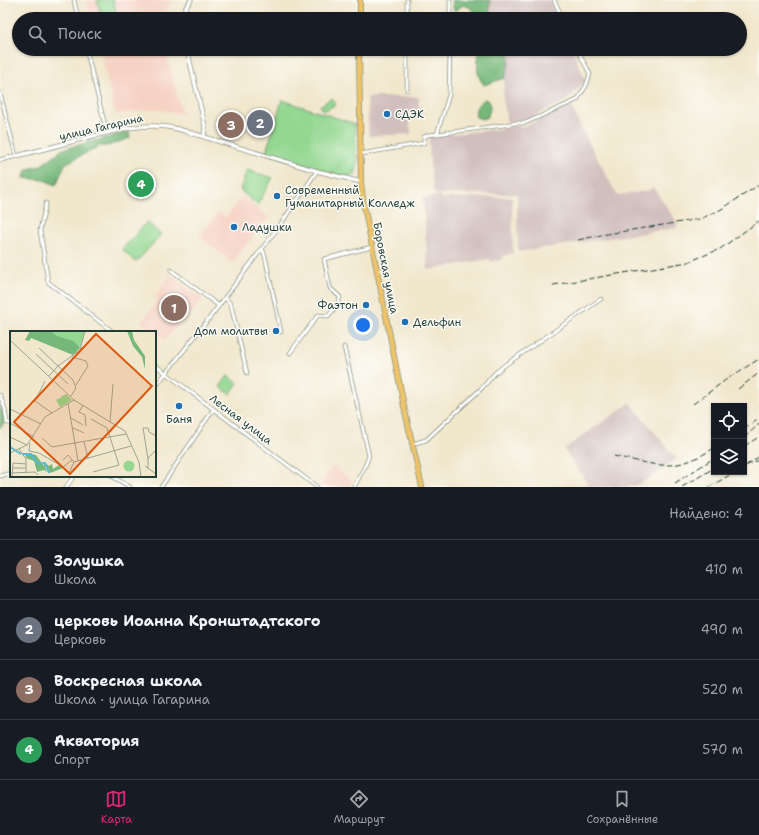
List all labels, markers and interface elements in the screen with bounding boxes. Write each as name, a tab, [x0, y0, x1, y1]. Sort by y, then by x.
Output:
search box	[12, 12, 747, 56]
icon: search	[26, 23, 48, 45]
text: Поиск	[58, 24, 102, 44]
place label: СДЭК	[395, 107, 424, 122]
pin: 2	[247, 108, 273, 138]
marker: СДЭК	[382, 109, 392, 119]
pin: 3	[218, 110, 244, 140]
street label: улица Гагарина	[58, 111, 145, 144]
pin: 4	[128, 169, 154, 199]
place label: Современный Гуманитарный Колледж	[285, 183, 416, 211]
marker: Современный Гуманитарный Колледж	[272, 191, 282, 201]
place label: Ладушки	[242, 220, 292, 235]
street label: Боровская улица	[369, 221, 402, 315]
marker: Ладушки	[229, 222, 239, 232]
pin: 1	[161, 293, 187, 323]
place label: Фаэтон	[318, 298, 358, 313]
marker: Фаэтон	[361, 300, 371, 310]
your location	[353, 315, 373, 335]
place label: Дельфин	[413, 315, 461, 330]
marker: Дельфин	[400, 317, 410, 327]
place label: Дом молитвы	[194, 324, 268, 339]
marker: Дом молитвы	[271, 326, 281, 336]
inset map	[10, 331, 156, 477]
street label: Лесная улица	[206, 391, 275, 448]
marker: Баня	[174, 401, 184, 411]
map controls	[711, 403, 747, 475]
button: locate	[711, 403, 747, 439]
place label: Баня	[166, 412, 192, 427]
button: layers	[711, 439, 747, 475]
text: Рядом	[16, 502, 73, 524]
text: Найдено: 4	[669, 505, 743, 522]
text: Золушка	[54, 551, 124, 571]
text: 1	[26, 561, 32, 578]
text: 410 m	[705, 561, 743, 578]
text: Школа	[54, 571, 96, 588]
text: церковь Иоанна Кронштадтского	[54, 611, 320, 631]
text: 2	[24, 621, 34, 638]
text: 490 m	[701, 621, 743, 638]
text: Церковь	[54, 631, 106, 648]
text: Воскресная школа	[54, 671, 202, 691]
text: 3	[24, 681, 34, 698]
text: 520 m	[702, 681, 743, 698]
text: Школа · улица Гагарина	[54, 691, 210, 708]
text: Акватория	[54, 731, 139, 751]
text: 4	[24, 741, 34, 758]
text: 570 m	[702, 741, 743, 758]
text: Спорт	[54, 751, 90, 768]
tab: Карта	[101, 788, 132, 827]
tab: Маршрут	[334, 788, 385, 827]
tab: Сохранённые	[586, 788, 658, 827]

